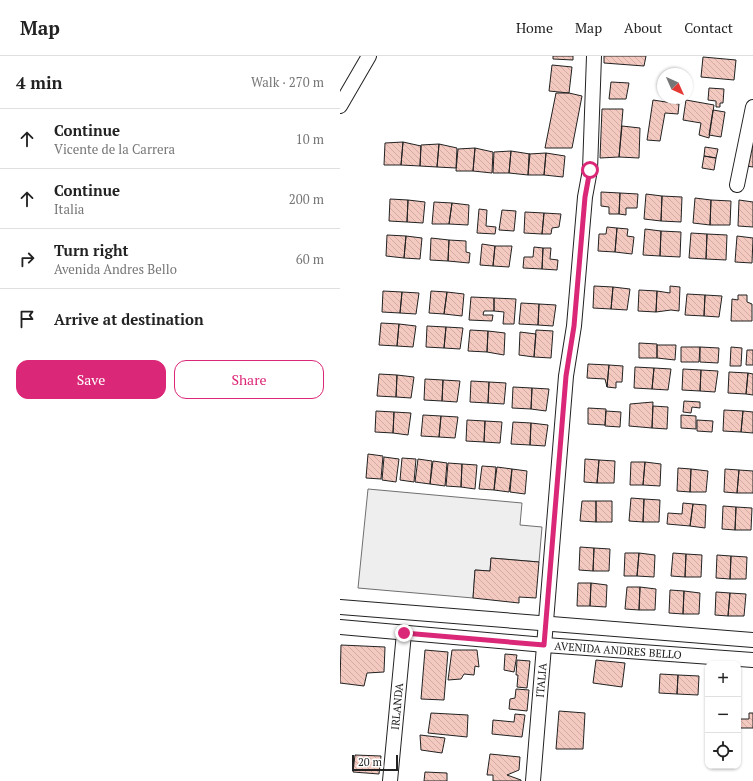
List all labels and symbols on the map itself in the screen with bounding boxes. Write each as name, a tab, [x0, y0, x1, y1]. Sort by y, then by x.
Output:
north arrow	[657, 68, 693, 104]
route start	[581, 161, 599, 179]
route end	[395, 624, 413, 642]
street label: AVENIDA ANDRES BELLO	[554, 639, 682, 662]
street label: ITALIA	[533, 662, 550, 698]
street label: IRLANDA	[388, 682, 406, 731]
scale bar	[352, 753, 398, 772]

